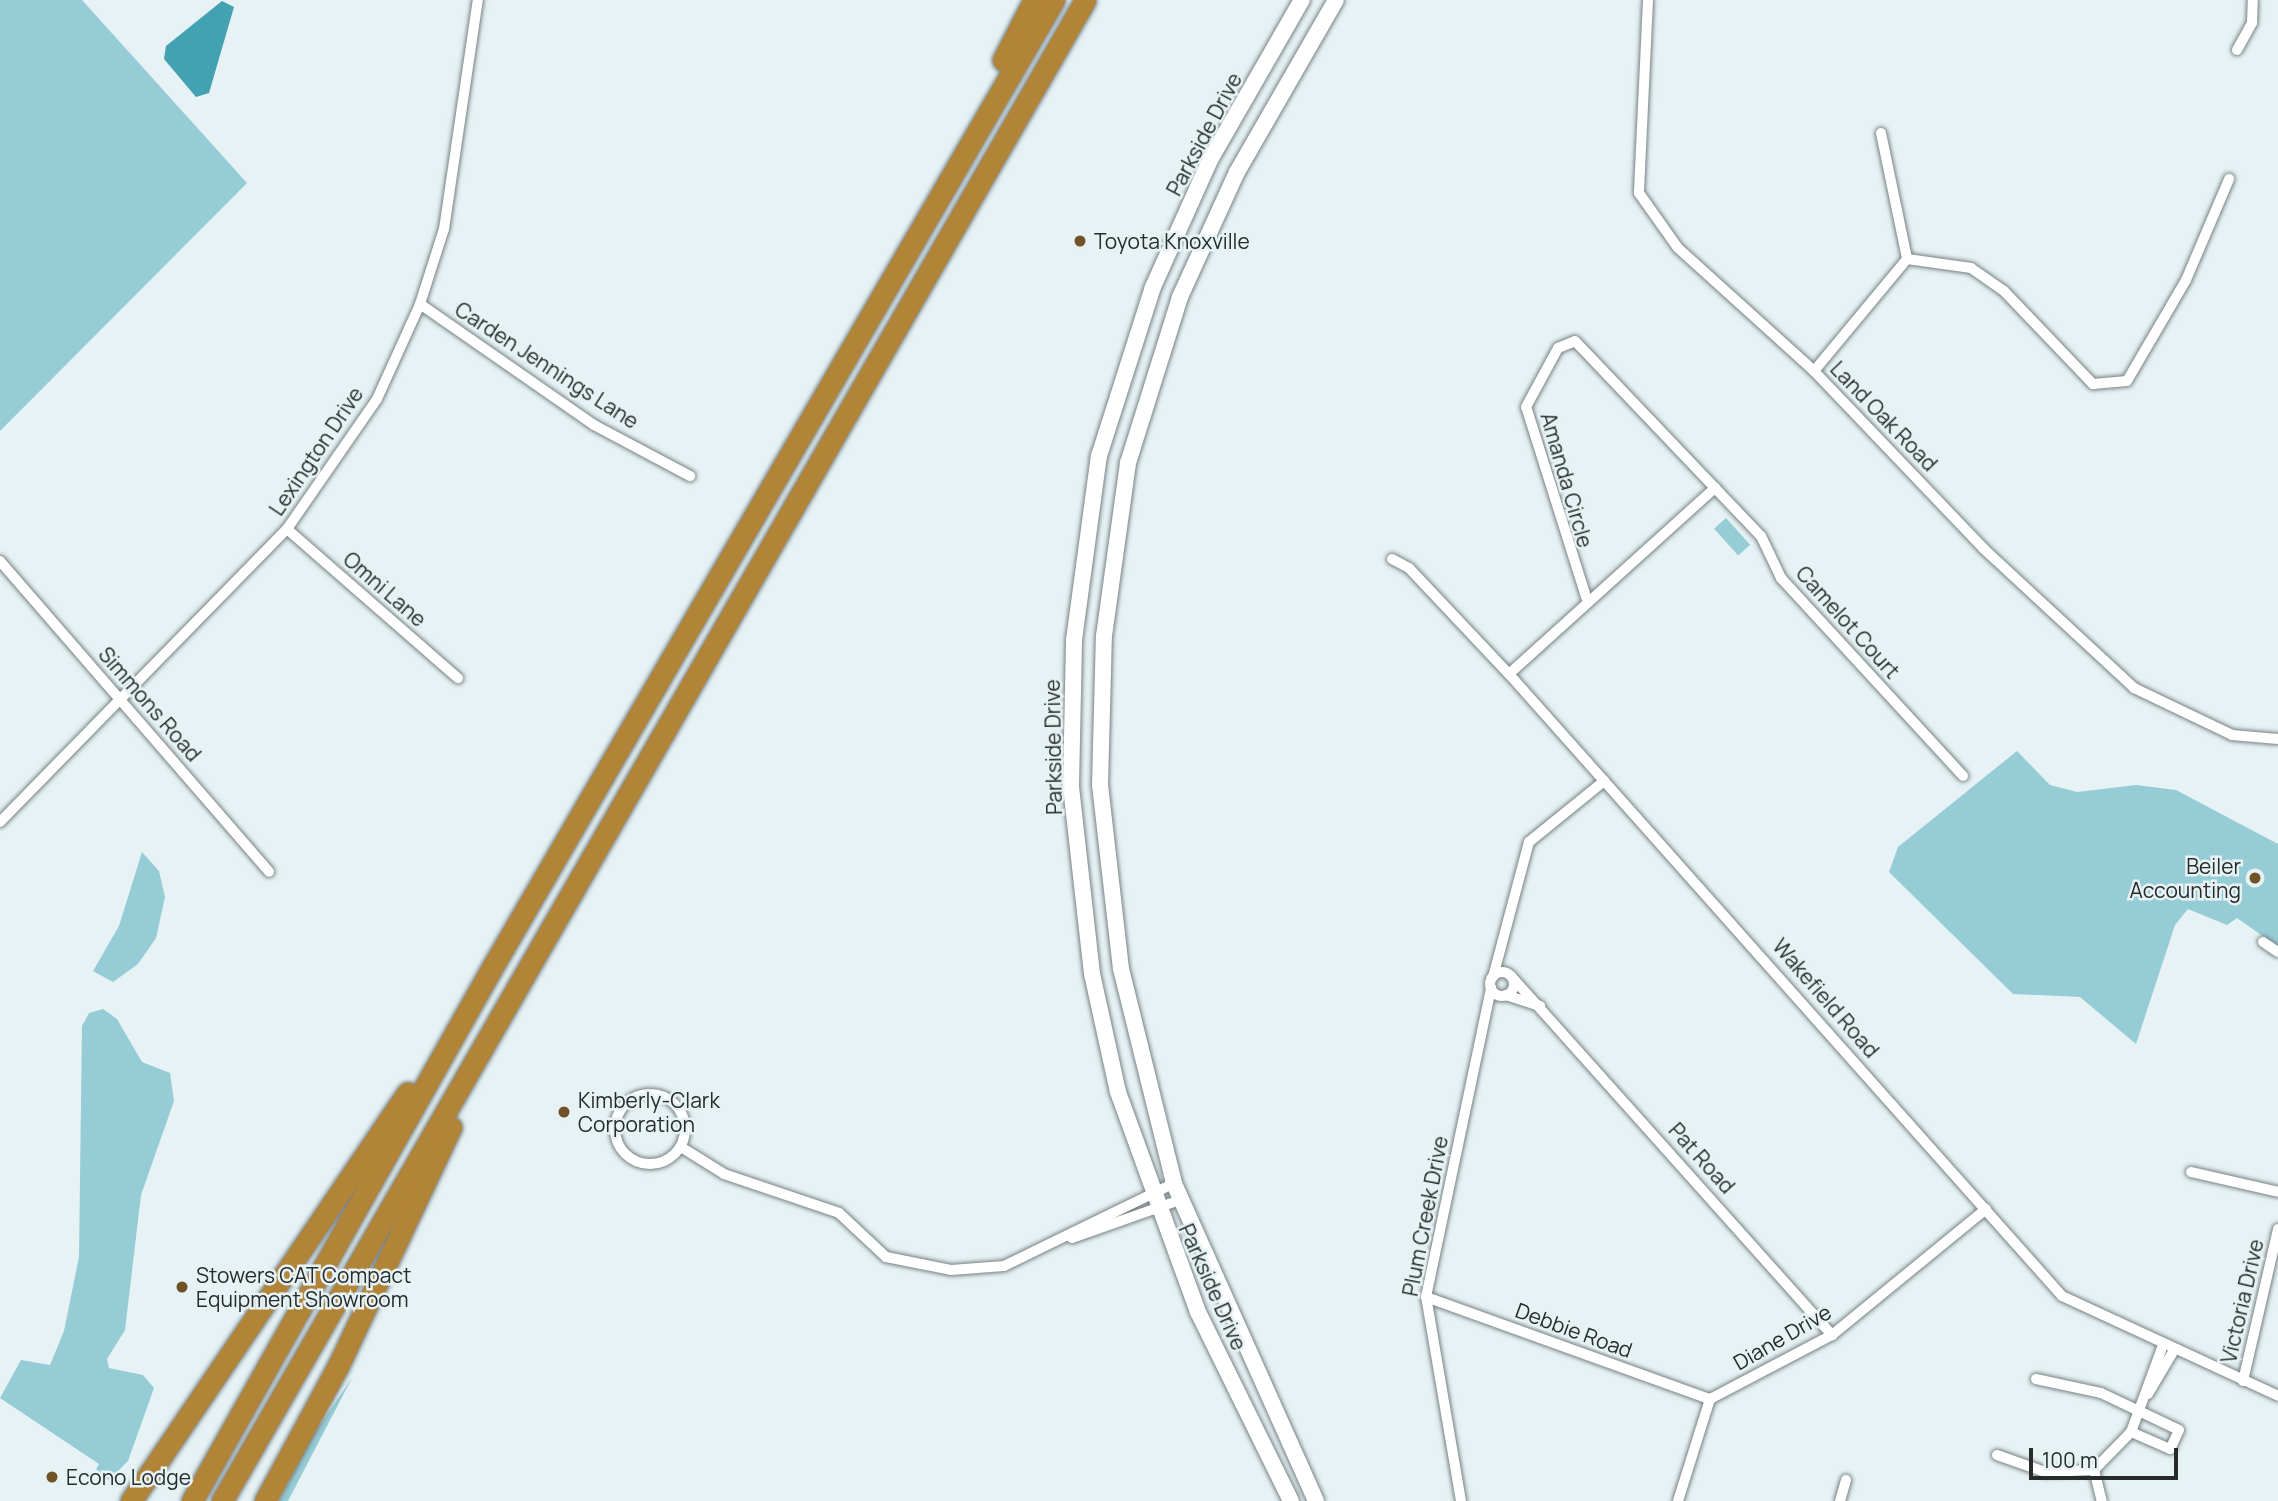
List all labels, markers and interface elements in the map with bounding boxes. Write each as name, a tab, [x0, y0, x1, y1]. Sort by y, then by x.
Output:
street label: Parkside Drive	[1161, 68, 1247, 200]
place label: Toyota Knoxville	[1094, 228, 1250, 254]
marker: Toyota Knoxville	[1072, 233, 1088, 249]
street label: Carden Jennings Lane	[450, 296, 644, 434]
street label: Land Oak Road	[1825, 356, 1943, 476]
street label: Lexington Drive	[264, 382, 368, 520]
street label: Amanda Circle	[1536, 410, 1598, 550]
street label: Omni Lane	[338, 546, 432, 632]
street label: Camelot Court	[1791, 561, 1905, 683]
street label: Simmons Road	[93, 642, 207, 766]
street label: Parkside Drive	[1039, 679, 1067, 815]
place label: Beiler Accounting	[2129, 853, 2241, 903]
marker: Beiler Accounting	[2247, 870, 2263, 886]
street label: Wakefield Road	[1768, 933, 1884, 1063]
place label: Kimberly-Clark Corporation	[578, 1087, 720, 1137]
marker: Kimberly-Clark Corporation	[556, 1104, 572, 1120]
street label: Pat Road	[1664, 1118, 1740, 1198]
street label: Plum Creek Drive	[1397, 1134, 1453, 1298]
street label: Parkside Drive	[1174, 1220, 1252, 1354]
street label: Victoria Drive	[2215, 1236, 2269, 1366]
place label: Stowers CAT Compact Equipment Showroom	[196, 1262, 412, 1312]
marker: Stowers CAT Compact Equipment Showroom	[174, 1279, 190, 1295]
street label: Debbie Road	[1512, 1297, 1636, 1363]
street label: Diane Drive	[1729, 1299, 1835, 1375]
scale bar	[2033, 1434, 2182, 1478]
text: 100 m	[2042, 1446, 2098, 1474]
place label: Econo Lodge	[66, 1464, 191, 1490]
marker: Econo Lodge	[44, 1469, 60, 1485]

